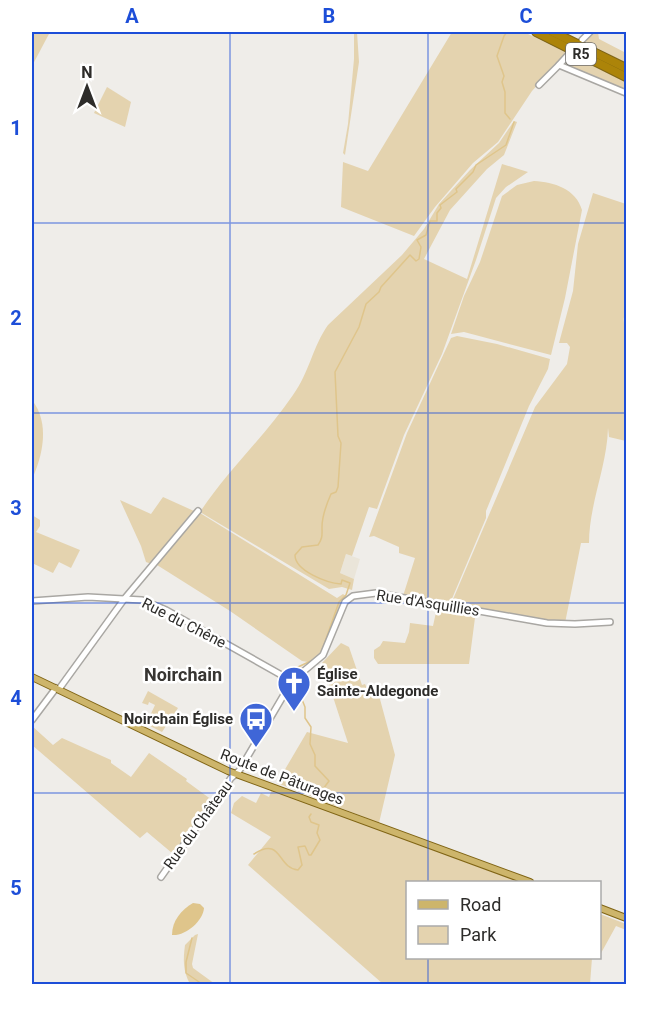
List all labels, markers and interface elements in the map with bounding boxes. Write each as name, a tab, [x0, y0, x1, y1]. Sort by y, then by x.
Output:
text: A	[125, 4, 139, 28]
text: B	[323, 4, 335, 28]
text: C	[519, 4, 533, 28]
road number: R5	[566, 43, 596, 65]
north arrow	[57, 57, 117, 117]
text: N	[81, 63, 93, 82]
text: 1	[10, 116, 22, 140]
text: 2	[10, 306, 22, 330]
text: 3	[10, 496, 22, 520]
street label: Rue d'Asquillies	[375, 586, 481, 620]
street label: Rue du Chêne	[139, 594, 229, 652]
district label: Noirchain	[144, 664, 222, 685]
church icon: Église Sainte-Aldegonde	[276, 665, 312, 712]
place label: Église Sainte-Aldegonde	[317, 665, 438, 700]
text: 4	[10, 686, 22, 710]
bus stop icon: Noirchain Église	[238, 701, 274, 748]
place label: Noirchain Église	[124, 710, 233, 728]
street label: Route de Pâturages	[218, 745, 346, 809]
street label: Rue du Château	[160, 777, 236, 873]
text: 5	[10, 876, 22, 900]
legend	[406, 881, 601, 959]
text: Road	[460, 894, 501, 915]
text: Park	[460, 924, 497, 945]

